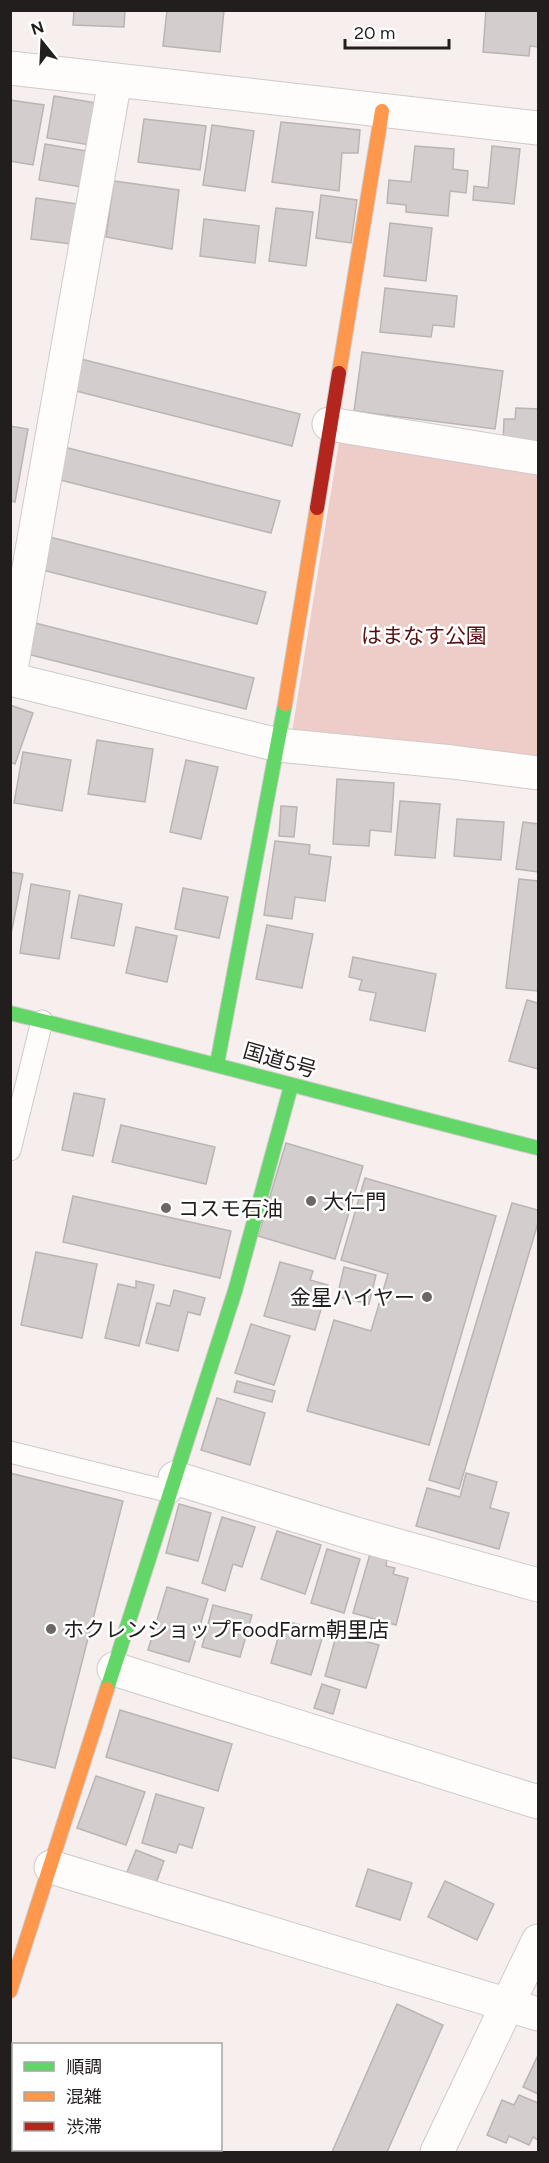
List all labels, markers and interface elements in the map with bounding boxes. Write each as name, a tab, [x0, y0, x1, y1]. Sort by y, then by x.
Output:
north arrow	[12, 12, 72, 72]
scale bar	[345, 12, 448, 50]
text: N	[29, 17, 46, 39]
text: 20 m	[354, 22, 395, 44]
park label: はまなす公園	[361, 623, 487, 648]
street label: 国道5号	[240, 1038, 320, 1082]
place label: 大仁門	[323, 1189, 386, 1214]
marker: 大仁門	[304, 1194, 318, 1208]
place label: コスモ石油	[178, 1196, 283, 1221]
marker: コスモ石油	[159, 1201, 173, 1215]
place label: 金星ハイヤー	[290, 1285, 415, 1310]
marker: 金星ハイヤー	[420, 1290, 434, 1304]
place label: ホクレンショップFoodFarm朝里店	[63, 1617, 389, 1642]
marker: ホクレンショップFoodFarm朝里店	[44, 1622, 58, 1636]
legend	[12, 2043, 222, 2151]
text: 順調	[66, 2056, 102, 2078]
text: 混雑	[66, 2086, 102, 2108]
text: 渋滞	[66, 2116, 102, 2138]

